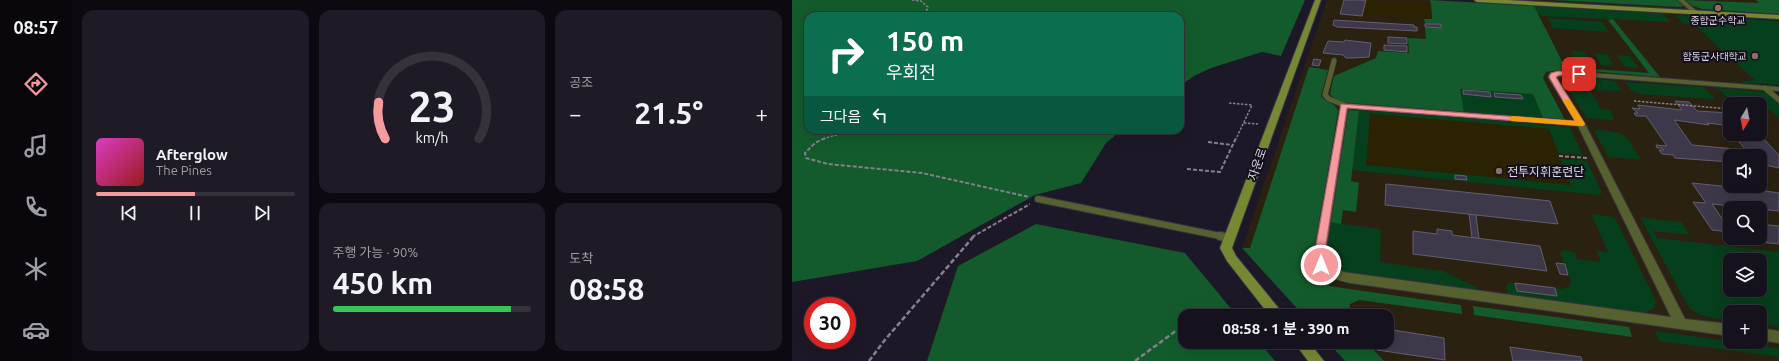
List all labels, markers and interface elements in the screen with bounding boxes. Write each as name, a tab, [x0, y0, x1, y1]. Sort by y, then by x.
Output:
marker: 종합군수학교	[1713, 3, 1723, 13]
place label: 종합군수학교	[1690, 15, 1746, 26]
text: 08:57	[13, 17, 59, 37]
text: 150 m	[886, 25, 964, 56]
icon: right	[820, 28, 872, 80]
place label: 합동군사대학교	[1683, 51, 1747, 62]
marker: 합동군사대학교	[1750, 51, 1760, 61]
pin	[1562, 57, 1596, 91]
text: 우회전	[886, 62, 936, 82]
icon: arrive	[1568, 63, 1590, 85]
icon: directions	[22, 70, 50, 98]
text: 공조	[569, 75, 593, 89]
text: 23	[409, 83, 455, 130]
text: 21.5°	[634, 96, 703, 130]
north arrow	[1723, 97, 1767, 141]
map controls	[1723, 97, 1767, 349]
text: −	[569, 101, 582, 126]
text: +	[756, 101, 768, 126]
icon: left	[869, 104, 891, 126]
text: 그다음	[820, 108, 861, 125]
text: km/h	[415, 130, 448, 146]
icon: music	[22, 132, 50, 160]
text: Afterglow	[156, 146, 228, 163]
street label: 자운로	[1245, 146, 1269, 182]
button: sound	[1723, 149, 1767, 193]
text: The Pines	[156, 163, 212, 177]
place label: 전투지휘훈련단	[1507, 165, 1584, 178]
marker: 전투지휘훈련단	[1494, 166, 1504, 176]
icon: phone	[22, 193, 50, 221]
button: search	[1723, 201, 1767, 245]
icon: previous	[118, 202, 140, 224]
icon: pause	[184, 202, 206, 224]
icon: next	[251, 202, 273, 224]
position arrow	[1300, 244, 1342, 286]
text: 주행 가능 · 90%	[333, 245, 418, 259]
text: 도착	[569, 251, 593, 265]
button: layers	[1723, 253, 1767, 297]
icon: climate	[22, 255, 50, 283]
text: 450 km	[333, 266, 433, 300]
text: 08:58	[569, 272, 644, 306]
speed limit sign: 30	[804, 297, 856, 349]
button: +	[1723, 305, 1767, 349]
icon: car	[22, 316, 50, 344]
text: 08:58 · 1 분 · 390 m	[1223, 320, 1349, 337]

